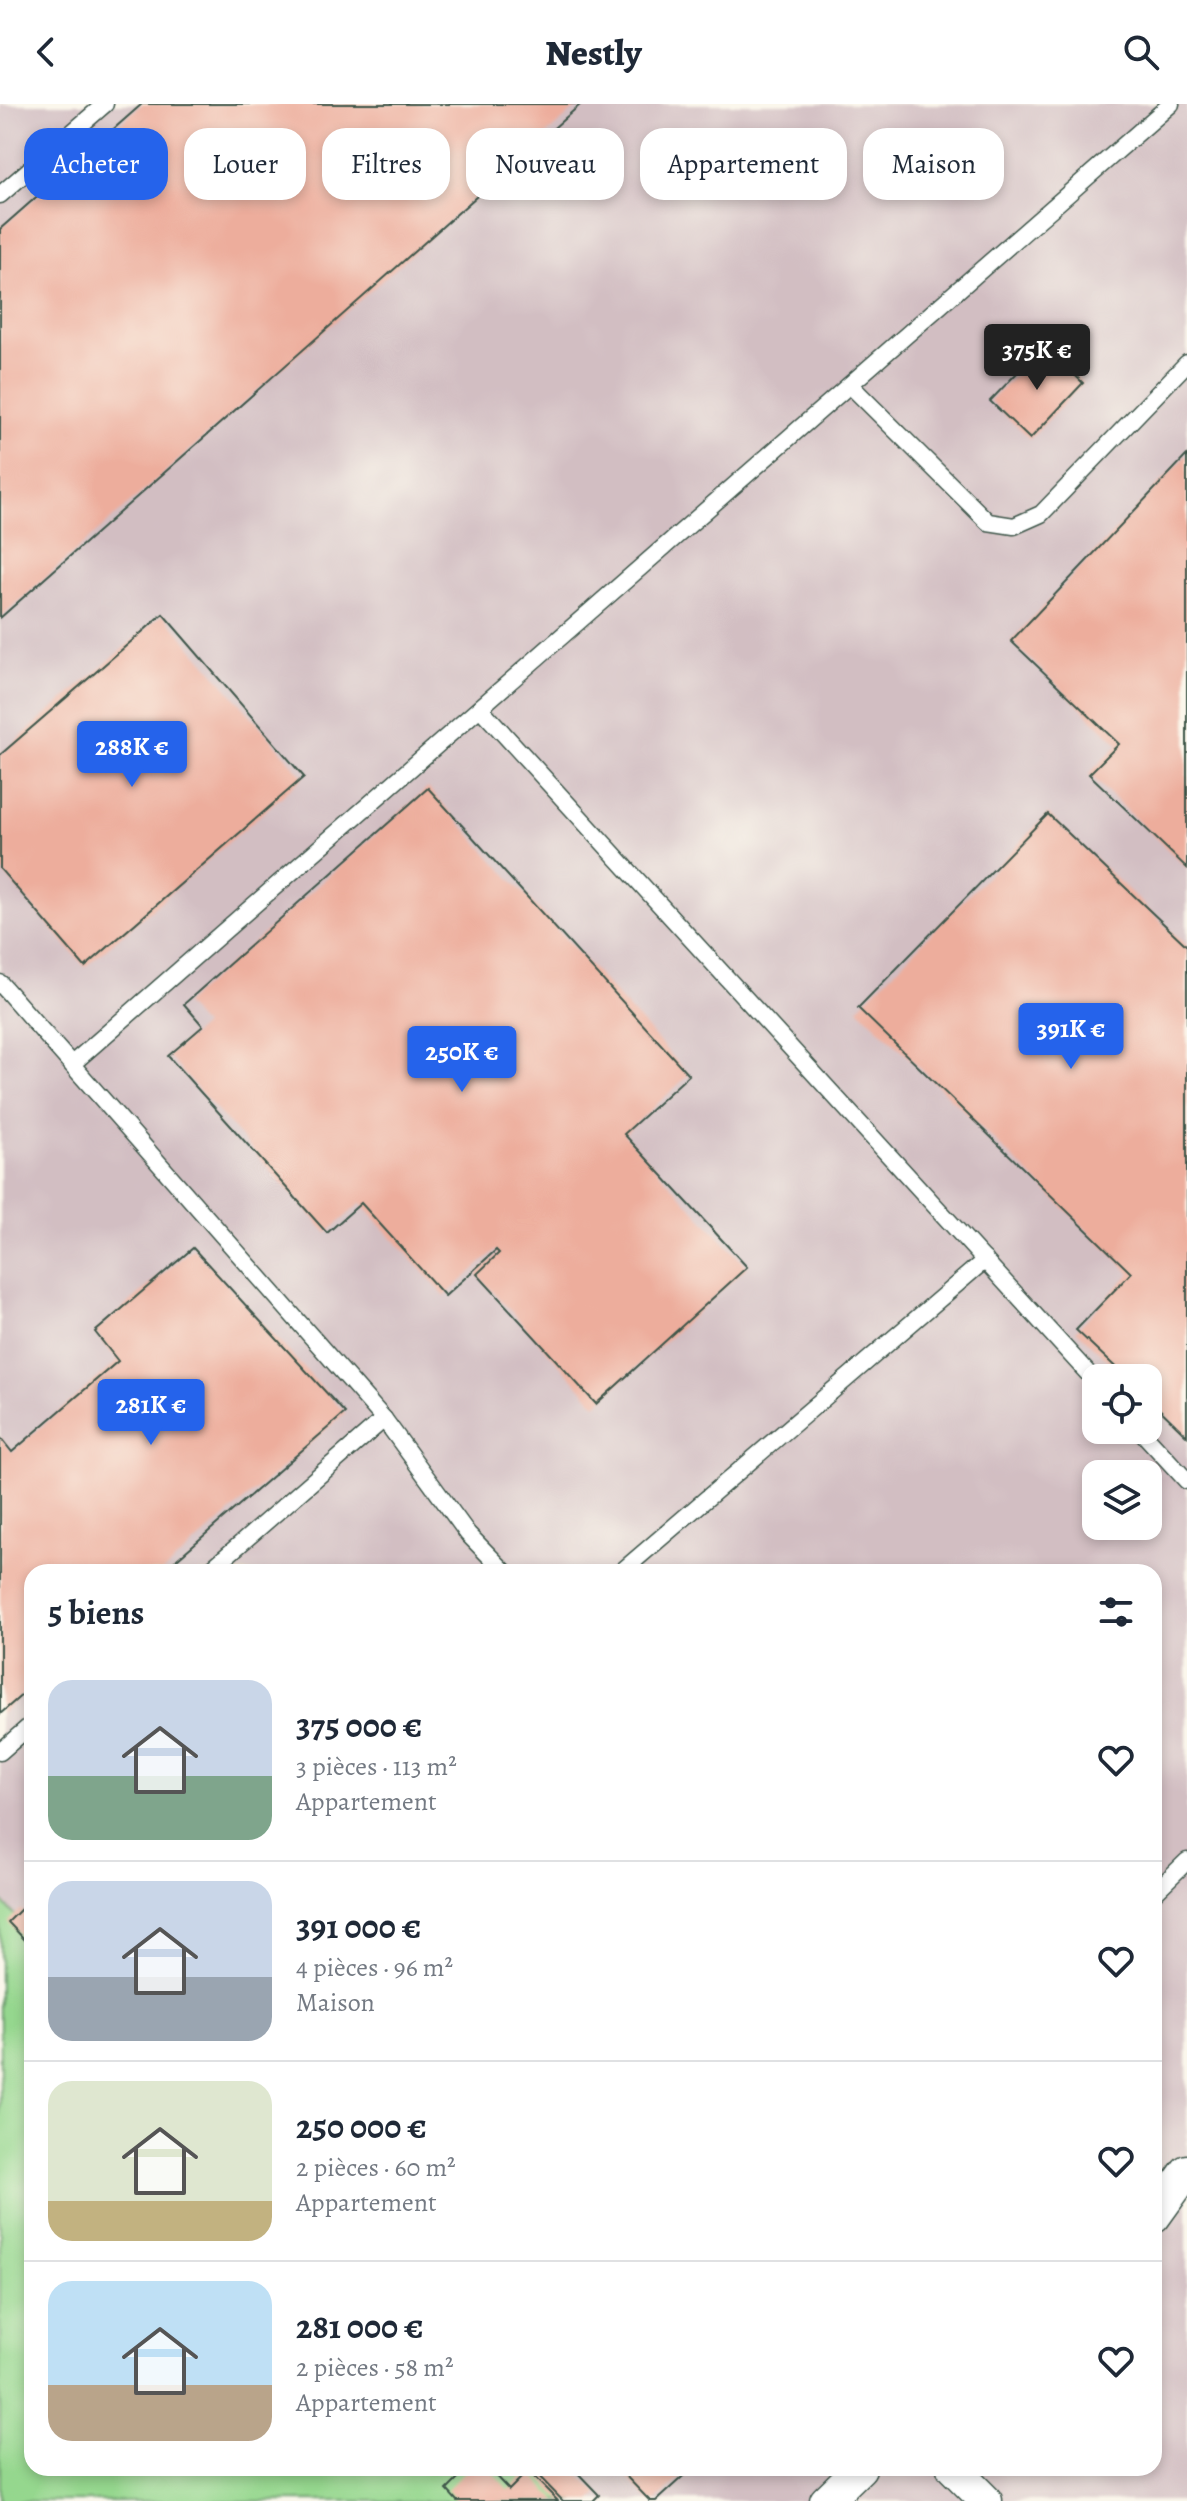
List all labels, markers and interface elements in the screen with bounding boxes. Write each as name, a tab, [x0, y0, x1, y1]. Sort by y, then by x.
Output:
text: Nestly	[545, 28, 642, 77]
icon: back	[24, 30, 68, 74]
icon: search	[1119, 30, 1163, 74]
chip: Acheter	[24, 128, 168, 200]
chip: Louer	[184, 128, 306, 200]
chip: Filtres	[322, 128, 450, 200]
chip: Nouveau	[466, 128, 624, 200]
chip: Appartement	[640, 128, 847, 200]
chip: Maison	[863, 128, 1004, 200]
pin: 375K €	[972, 324, 1102, 392]
text: 375K €	[1002, 332, 1072, 367]
pin: 288K €	[67, 721, 197, 789]
text: 288K €	[95, 729, 169, 764]
pin: 391K €	[1006, 1003, 1136, 1071]
text: 391K €	[1036, 1011, 1106, 1046]
pin: 250K €	[397, 1026, 527, 1094]
text: 250K €	[425, 1034, 499, 1069]
map controls	[1082, 1364, 1162, 1540]
button: locate	[1082, 1364, 1162, 1444]
pin: 281K €	[86, 1379, 216, 1447]
text: 281K €	[116, 1387, 186, 1422]
button: layers	[1082, 1460, 1162, 1540]
text: 5 biens	[48, 1589, 145, 1636]
icon: filters	[1094, 1590, 1138, 1634]
text: 375 000 €	[296, 1702, 422, 1749]
icon: home	[112, 1712, 208, 1808]
icon: heart	[1094, 1738, 1138, 1782]
text: 3 pièces · 113 m²	[296, 1749, 457, 1784]
text: Appartement	[296, 1784, 437, 1819]
text: 391 000 €	[296, 1903, 421, 1950]
icon: home	[112, 1913, 208, 2009]
icon: heart	[1094, 1939, 1138, 1983]
text: 4 pièces · 96 m²	[296, 1950, 453, 1985]
text: Maison	[296, 1985, 375, 2020]
text: 250 000 €	[296, 2103, 427, 2150]
icon: home	[112, 2113, 208, 2209]
icon: heart	[1094, 2139, 1138, 2183]
text: 2 pièces · 60 m²	[296, 2150, 456, 2185]
text: Appartement	[296, 2185, 437, 2220]
text: 281 000 €	[296, 2303, 424, 2350]
icon: home	[112, 2313, 208, 2409]
icon: heart	[1094, 2339, 1138, 2383]
text: 2 pièces · 58 m²	[296, 2350, 454, 2385]
text: Appartement	[296, 2385, 437, 2420]

